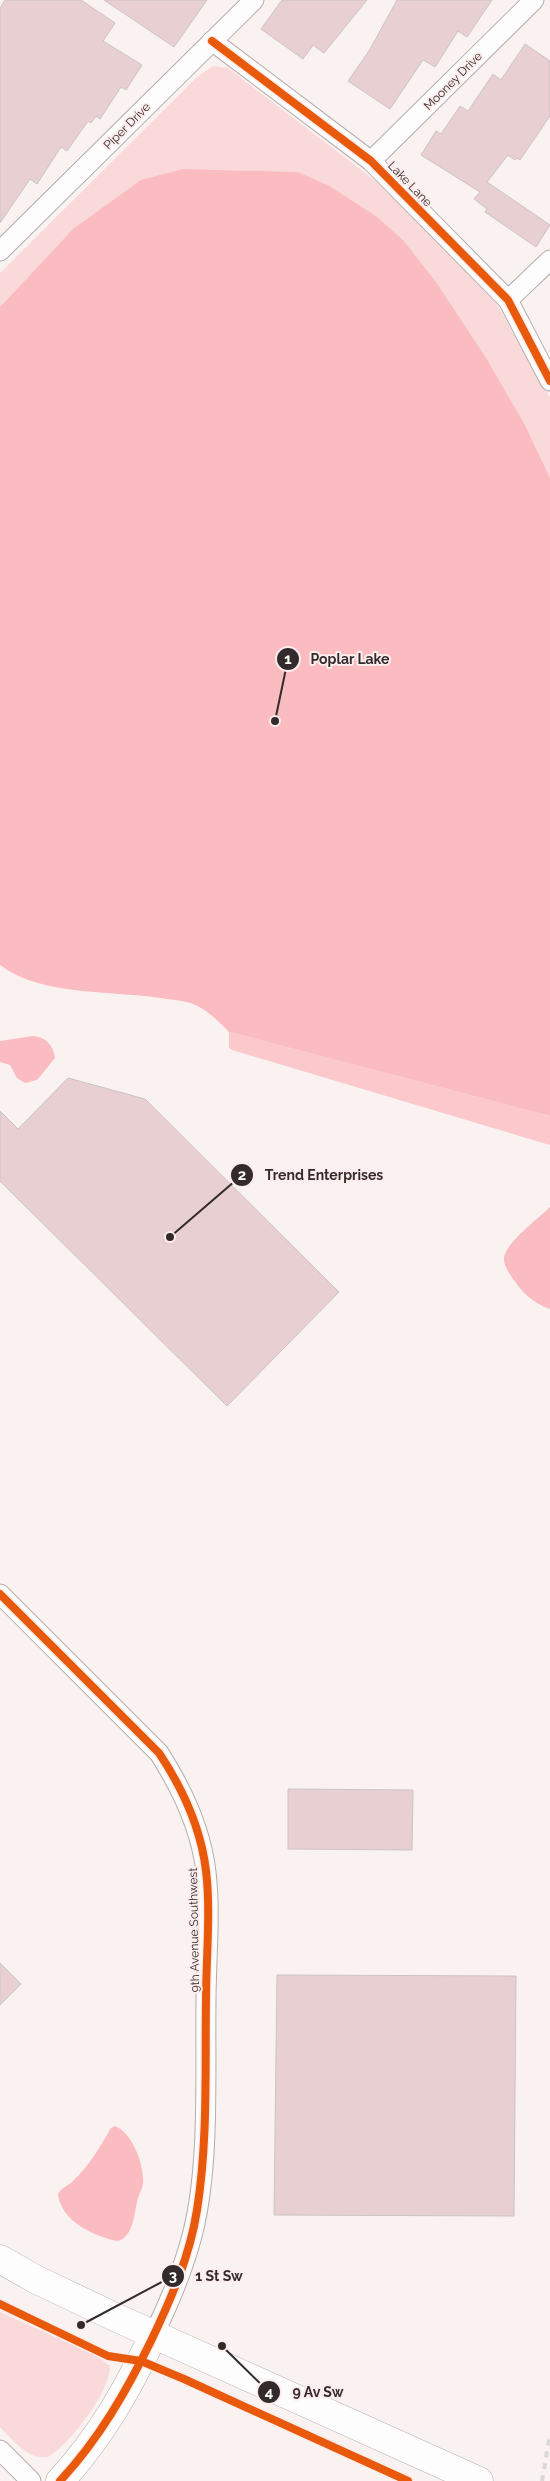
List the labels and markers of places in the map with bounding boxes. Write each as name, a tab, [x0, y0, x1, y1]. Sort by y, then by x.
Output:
callout: Poplar Lake	[275, 644, 399, 673]
callout: Trend Enterprises	[230, 1160, 393, 1189]
callout: 1 St Sw	[160, 2262, 253, 2291]
callout: 9 Av Sw	[257, 2377, 354, 2406]

